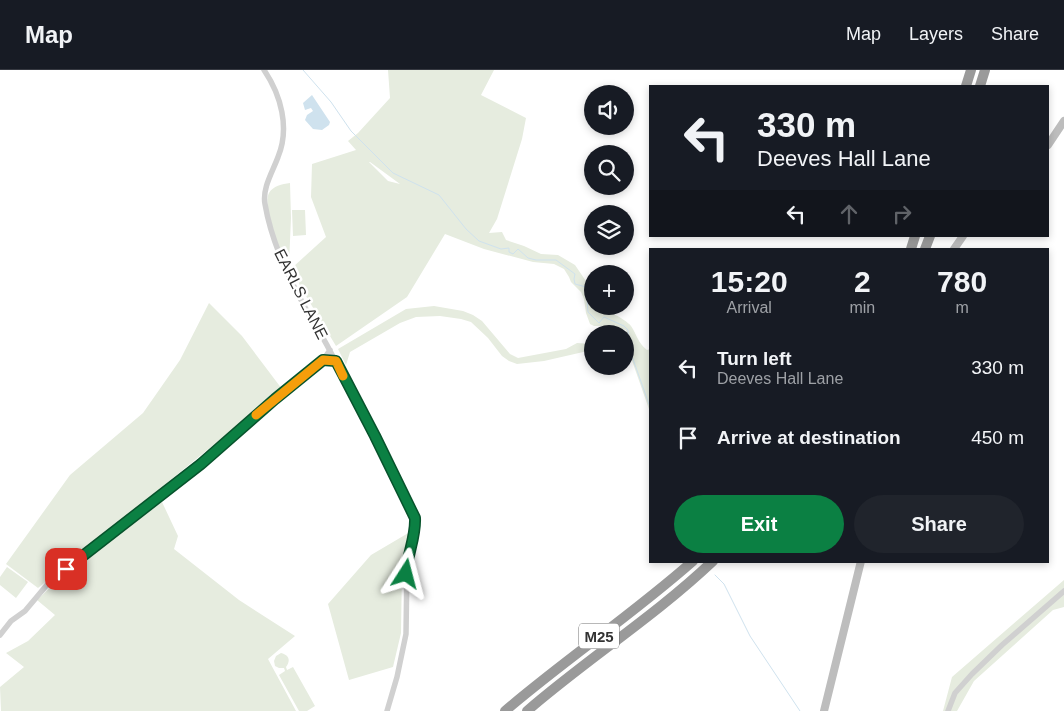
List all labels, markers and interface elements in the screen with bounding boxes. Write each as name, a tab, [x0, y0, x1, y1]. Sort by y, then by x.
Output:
text: Map	[25, 21, 73, 48]
text: Map	[846, 24, 881, 44]
text: Layers	[909, 24, 963, 44]
text: Share	[991, 24, 1039, 44]
map controls	[584, 85, 634, 375]
button: sound	[584, 85, 634, 135]
icon: left	[674, 105, 739, 170]
text: 330 m	[757, 105, 856, 144]
button: search	[584, 145, 634, 195]
text: Deeves Hall Lane	[757, 146, 931, 171]
icon: left	[782, 200, 810, 228]
icon: ahead	[835, 200, 863, 228]
icon: right	[888, 200, 916, 228]
button: layers	[584, 205, 634, 255]
street label: EARLS LANE	[271, 246, 331, 342]
button: +	[584, 265, 634, 315]
text: 15:20	[711, 265, 788, 298]
text: 2	[854, 265, 871, 298]
text: 780	[937, 265, 987, 298]
text: Arrival	[727, 299, 772, 316]
text: min	[849, 299, 875, 316]
text: m	[955, 299, 969, 316]
button: −	[584, 325, 634, 375]
text: Turn left	[717, 348, 792, 369]
icon: left	[674, 354, 702, 382]
text: 330 m	[971, 357, 1024, 378]
text: Deeves Hall Lane	[717, 370, 843, 387]
icon: arrive	[674, 424, 702, 452]
text: Arrive at destination	[717, 427, 901, 448]
text: 450 m	[971, 427, 1024, 448]
button: Exit	[674, 495, 844, 553]
button: Share	[854, 495, 1024, 553]
position arrow	[379, 547, 431, 599]
pin	[45, 548, 87, 590]
icon: arrive	[52, 555, 80, 583]
road number: M25	[579, 624, 619, 648]

